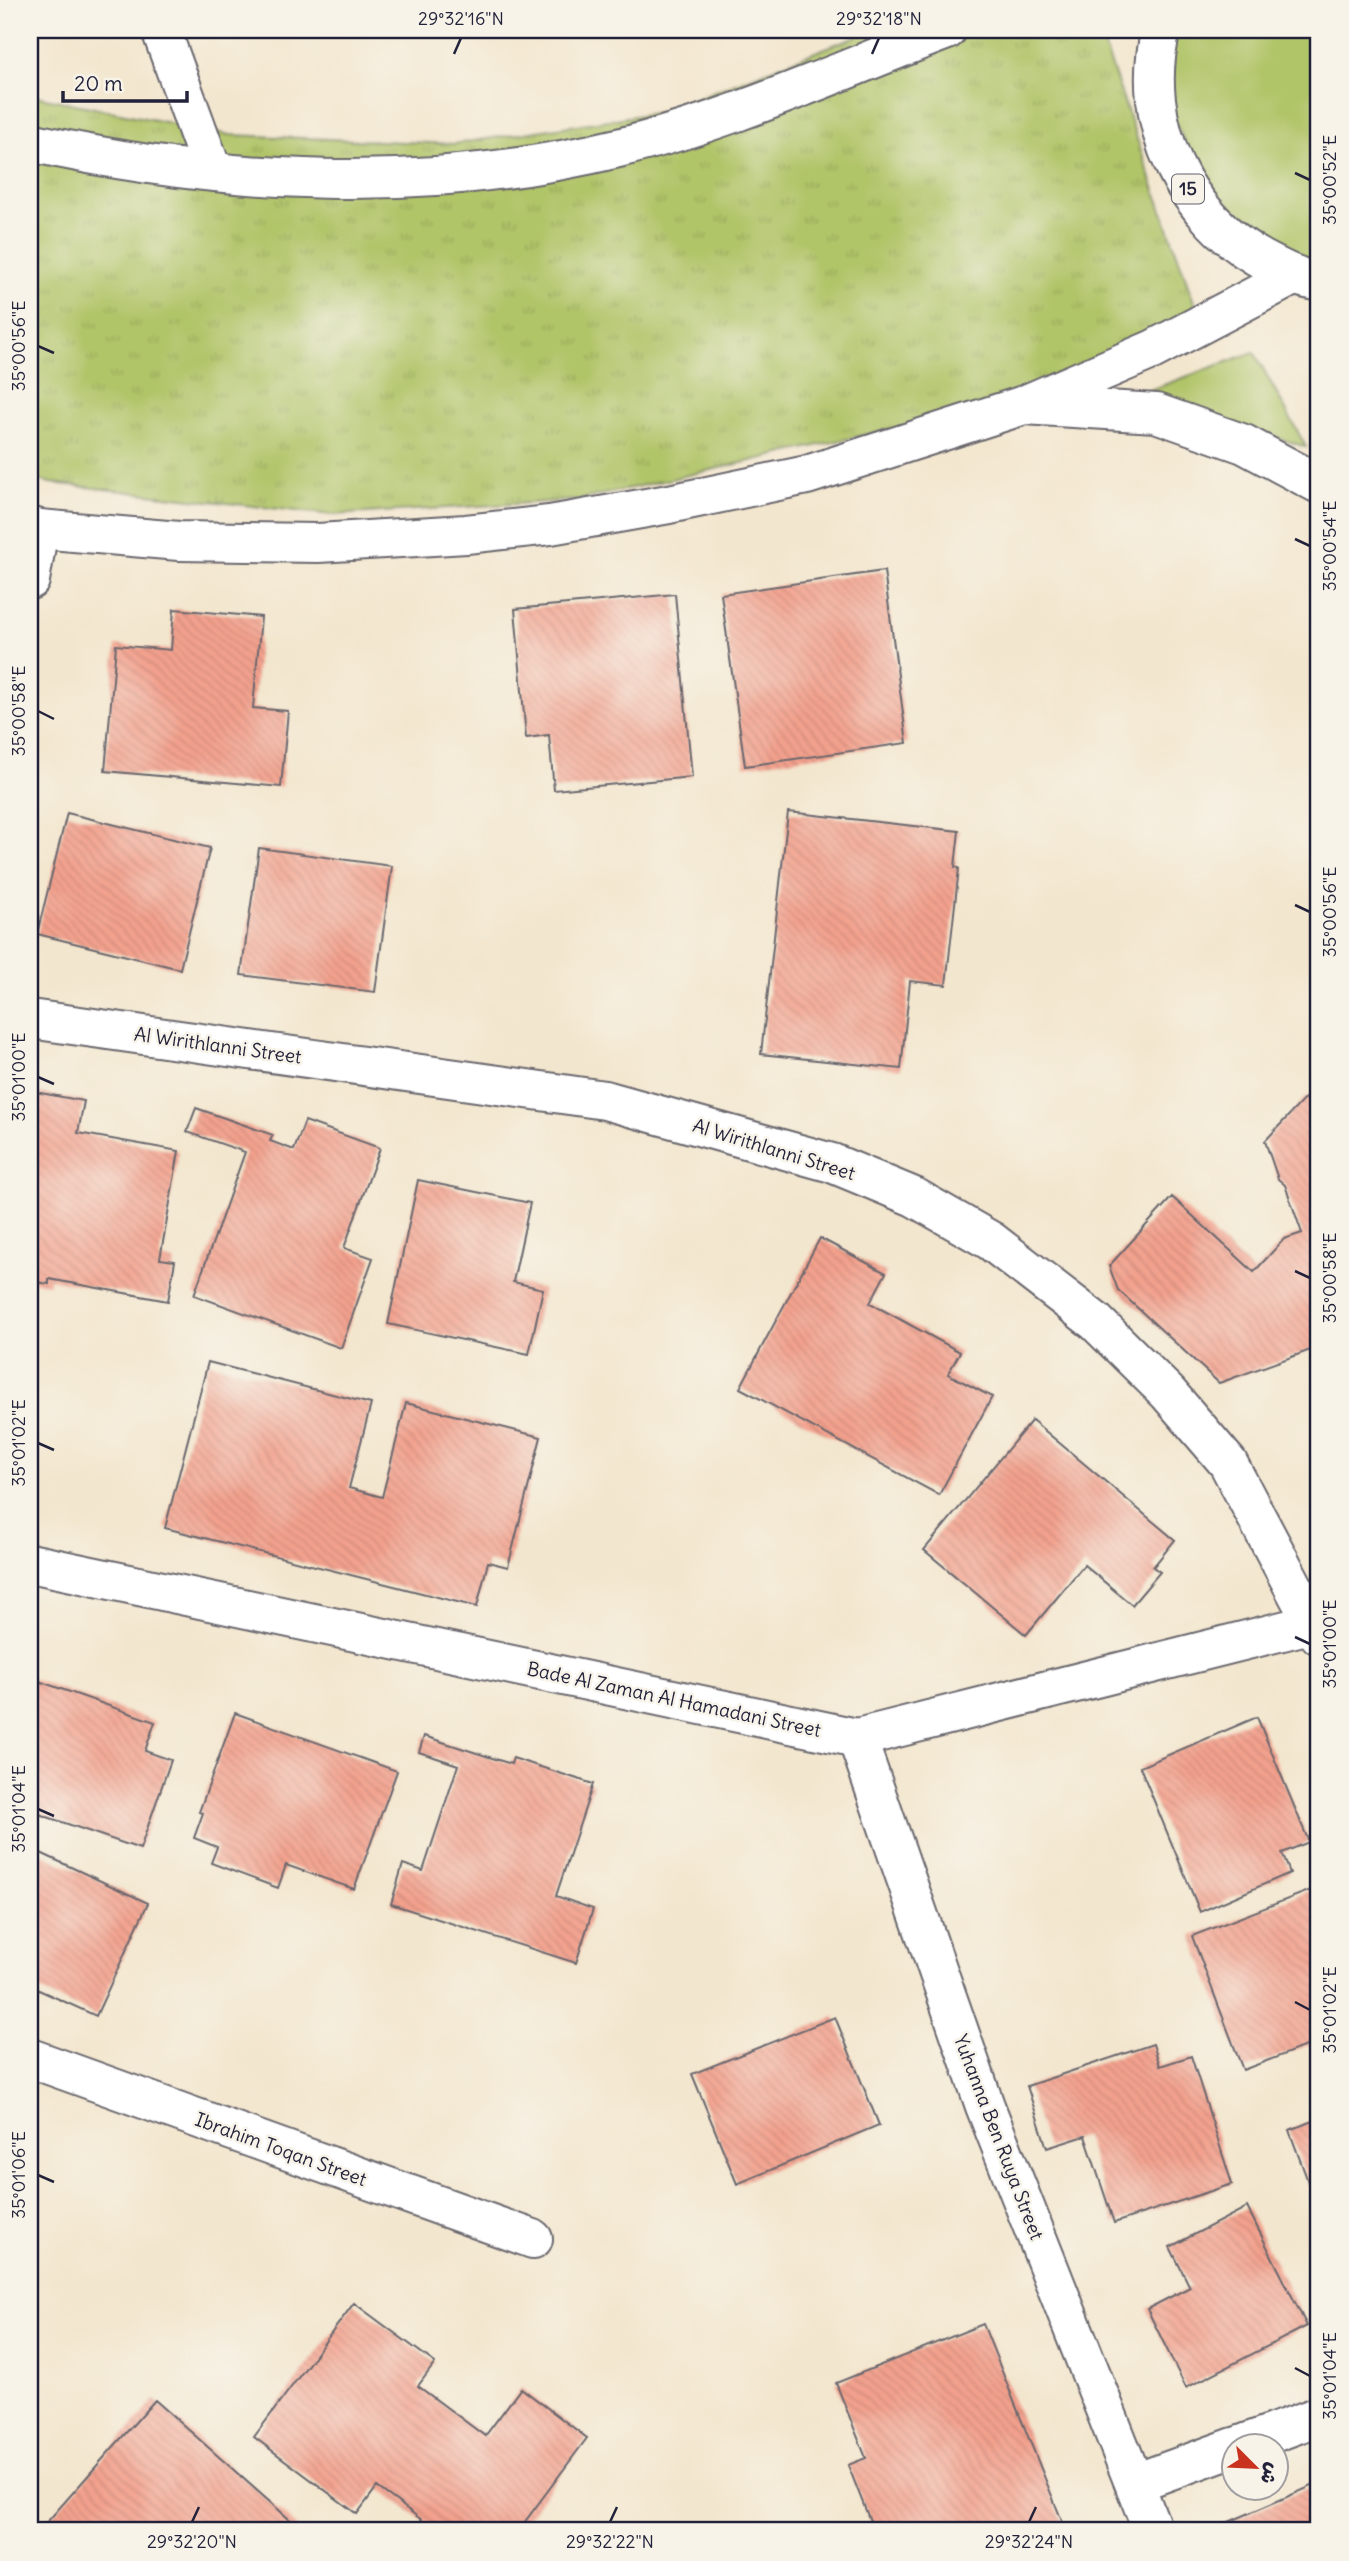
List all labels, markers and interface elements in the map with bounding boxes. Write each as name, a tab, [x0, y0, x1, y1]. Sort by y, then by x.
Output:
text: 29°32'16"N	[418, 7, 504, 30]
text: 29°32'18"N	[836, 7, 922, 30]
scale bar	[63, 60, 187, 104]
text: 20 m	[74, 70, 123, 97]
text: 35°00'52"E	[1318, 135, 1341, 225]
road number: 15	[1172, 174, 1204, 204]
text: 35°00'56"E	[7, 300, 30, 392]
text: 35°00'54"E	[1318, 500, 1341, 592]
text: 35°00'58"E	[7, 665, 30, 757]
text: 35°00'56"E	[1318, 866, 1341, 958]
street label: Al Wirithlanni Street	[133, 1021, 303, 1069]
text: 35°01'00"E	[7, 1032, 30, 1122]
street label: Al Wirithlanni Street	[690, 1113, 858, 1185]
text: 35°00'58"E	[1318, 1232, 1341, 1324]
text: 35°01'02"E	[7, 1399, 30, 1487]
text: 35°01'00"E	[1318, 1599, 1341, 1689]
street label: Bade Al Zaman Al Hamadani Street	[525, 1656, 823, 1742]
text: 35°01'04"E	[7, 1765, 30, 1853]
text: 35°01'02"E	[1318, 1966, 1341, 2054]
street label: Yuhanna Ben Ruya Street	[949, 2031, 1049, 2243]
street label: Ibrahim Toqan Street	[192, 2107, 370, 2191]
text: 35°01'06"E	[7, 2131, 30, 2219]
text: 35°01'04"E	[1318, 2332, 1341, 2420]
north arrow	[1220, 2432, 1290, 2502]
text: ش	[1255, 2459, 1286, 2488]
text: 29°32'20"N	[147, 2530, 237, 2553]
text: 29°32'22"N	[566, 2530, 654, 2553]
text: 29°32'24"N	[985, 2530, 1073, 2553]

